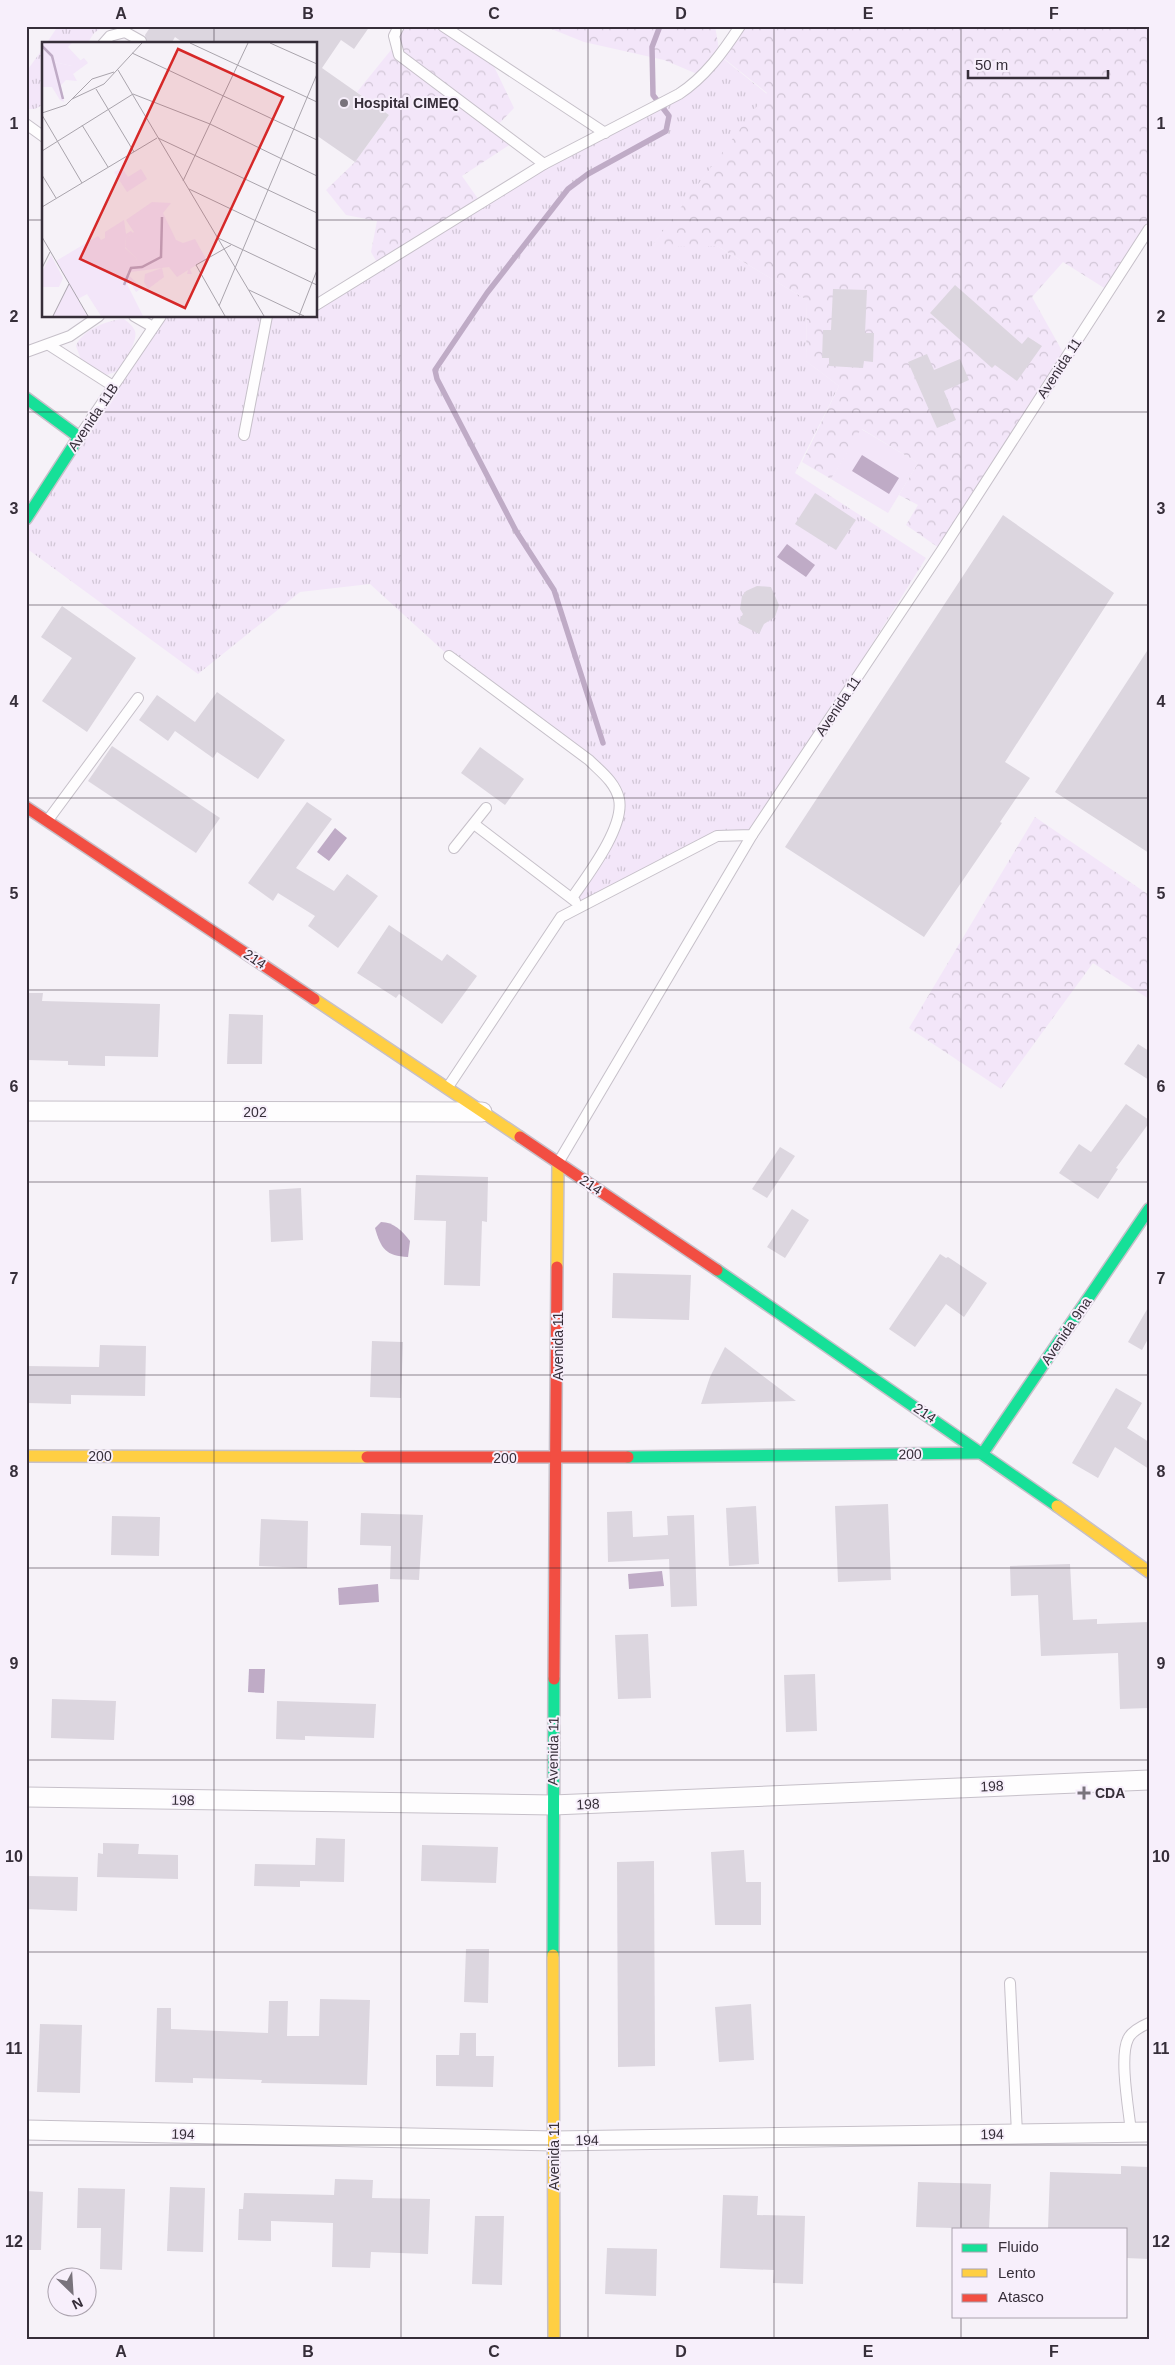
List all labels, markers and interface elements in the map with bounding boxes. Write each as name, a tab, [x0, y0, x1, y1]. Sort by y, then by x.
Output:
text: A	[115, 5, 127, 22]
text: B	[302, 5, 314, 22]
text: C	[488, 5, 500, 22]
text: D	[675, 5, 687, 22]
text: E	[863, 5, 874, 22]
text: F	[1049, 5, 1059, 22]
inset map	[42, 42, 318, 318]
scale bar	[968, 48, 1108, 80]
text: 50 m	[975, 56, 1008, 73]
place label: Hospital CIMEQ	[354, 95, 459, 111]
marker: Hospital CIMEQ	[338, 97, 350, 109]
text: 1	[10, 115, 19, 132]
text: 1	[1157, 115, 1166, 132]
text: 2	[10, 308, 19, 325]
text: 2	[1157, 308, 1166, 325]
street label: Avenida 11	[1034, 335, 1085, 401]
street label: Avenida 11B	[65, 380, 121, 454]
text: 3	[10, 500, 19, 517]
text: 3	[1157, 500, 1166, 517]
street label: Avenida 11	[812, 673, 864, 739]
text: 4	[10, 693, 19, 710]
text: 4	[1157, 693, 1166, 710]
text: 5	[10, 885, 19, 902]
text: 5	[1157, 885, 1166, 902]
street label: 214	[241, 946, 269, 972]
text: 6	[10, 1078, 19, 1095]
text: 6	[1157, 1078, 1166, 1095]
street label: 202	[243, 1104, 267, 1120]
street label: 214	[577, 1172, 605, 1198]
text: 7	[10, 1270, 19, 1287]
text: 7	[1157, 1270, 1166, 1287]
street label: Avenida 9na	[1038, 1294, 1094, 1368]
street label: Avenida 11	[550, 1311, 566, 1380]
street label: 214	[911, 1400, 939, 1426]
street label: 200	[898, 1446, 922, 1462]
street label: 200	[88, 1448, 112, 1464]
street label: 200	[493, 1450, 517, 1466]
text: 8	[10, 1463, 19, 1480]
text: 8	[1157, 1463, 1166, 1480]
text: 9	[10, 1655, 19, 1672]
text: 9	[1157, 1655, 1166, 1672]
street label: Avenida 11	[544, 1716, 562, 1786]
street label: 198	[980, 1778, 1004, 1794]
place label: CDA	[1095, 1785, 1125, 1801]
marker: CDA	[1077, 1786, 1091, 1800]
street label: 198	[171, 1792, 195, 1808]
street label: 198	[576, 1796, 600, 1812]
text: 10	[5, 1848, 23, 1865]
text: 10	[1152, 1848, 1170, 1865]
text: 11	[6, 2040, 23, 2057]
text: 11	[1153, 2040, 1170, 2057]
street label: Avenida 11	[546, 2121, 562, 2190]
street label: 194	[171, 2126, 195, 2142]
street label: 194	[980, 2126, 1004, 2142]
street label: 194	[575, 2132, 599, 2148]
legend	[952, 2228, 1128, 2318]
text: 12	[5, 2233, 23, 2250]
text: 12	[1152, 2233, 1170, 2250]
text: Fluido	[998, 2238, 1039, 2255]
text: Lento	[998, 2264, 1036, 2281]
north arrow	[48, 2268, 98, 2318]
text: Atasco	[998, 2288, 1044, 2305]
text: N	[70, 2294, 85, 2313]
text: A	[115, 2343, 127, 2360]
text: B	[302, 2343, 314, 2360]
text: C	[488, 2343, 500, 2360]
text: D	[675, 2343, 687, 2360]
text: E	[863, 2343, 874, 2360]
text: F	[1049, 2343, 1059, 2360]

